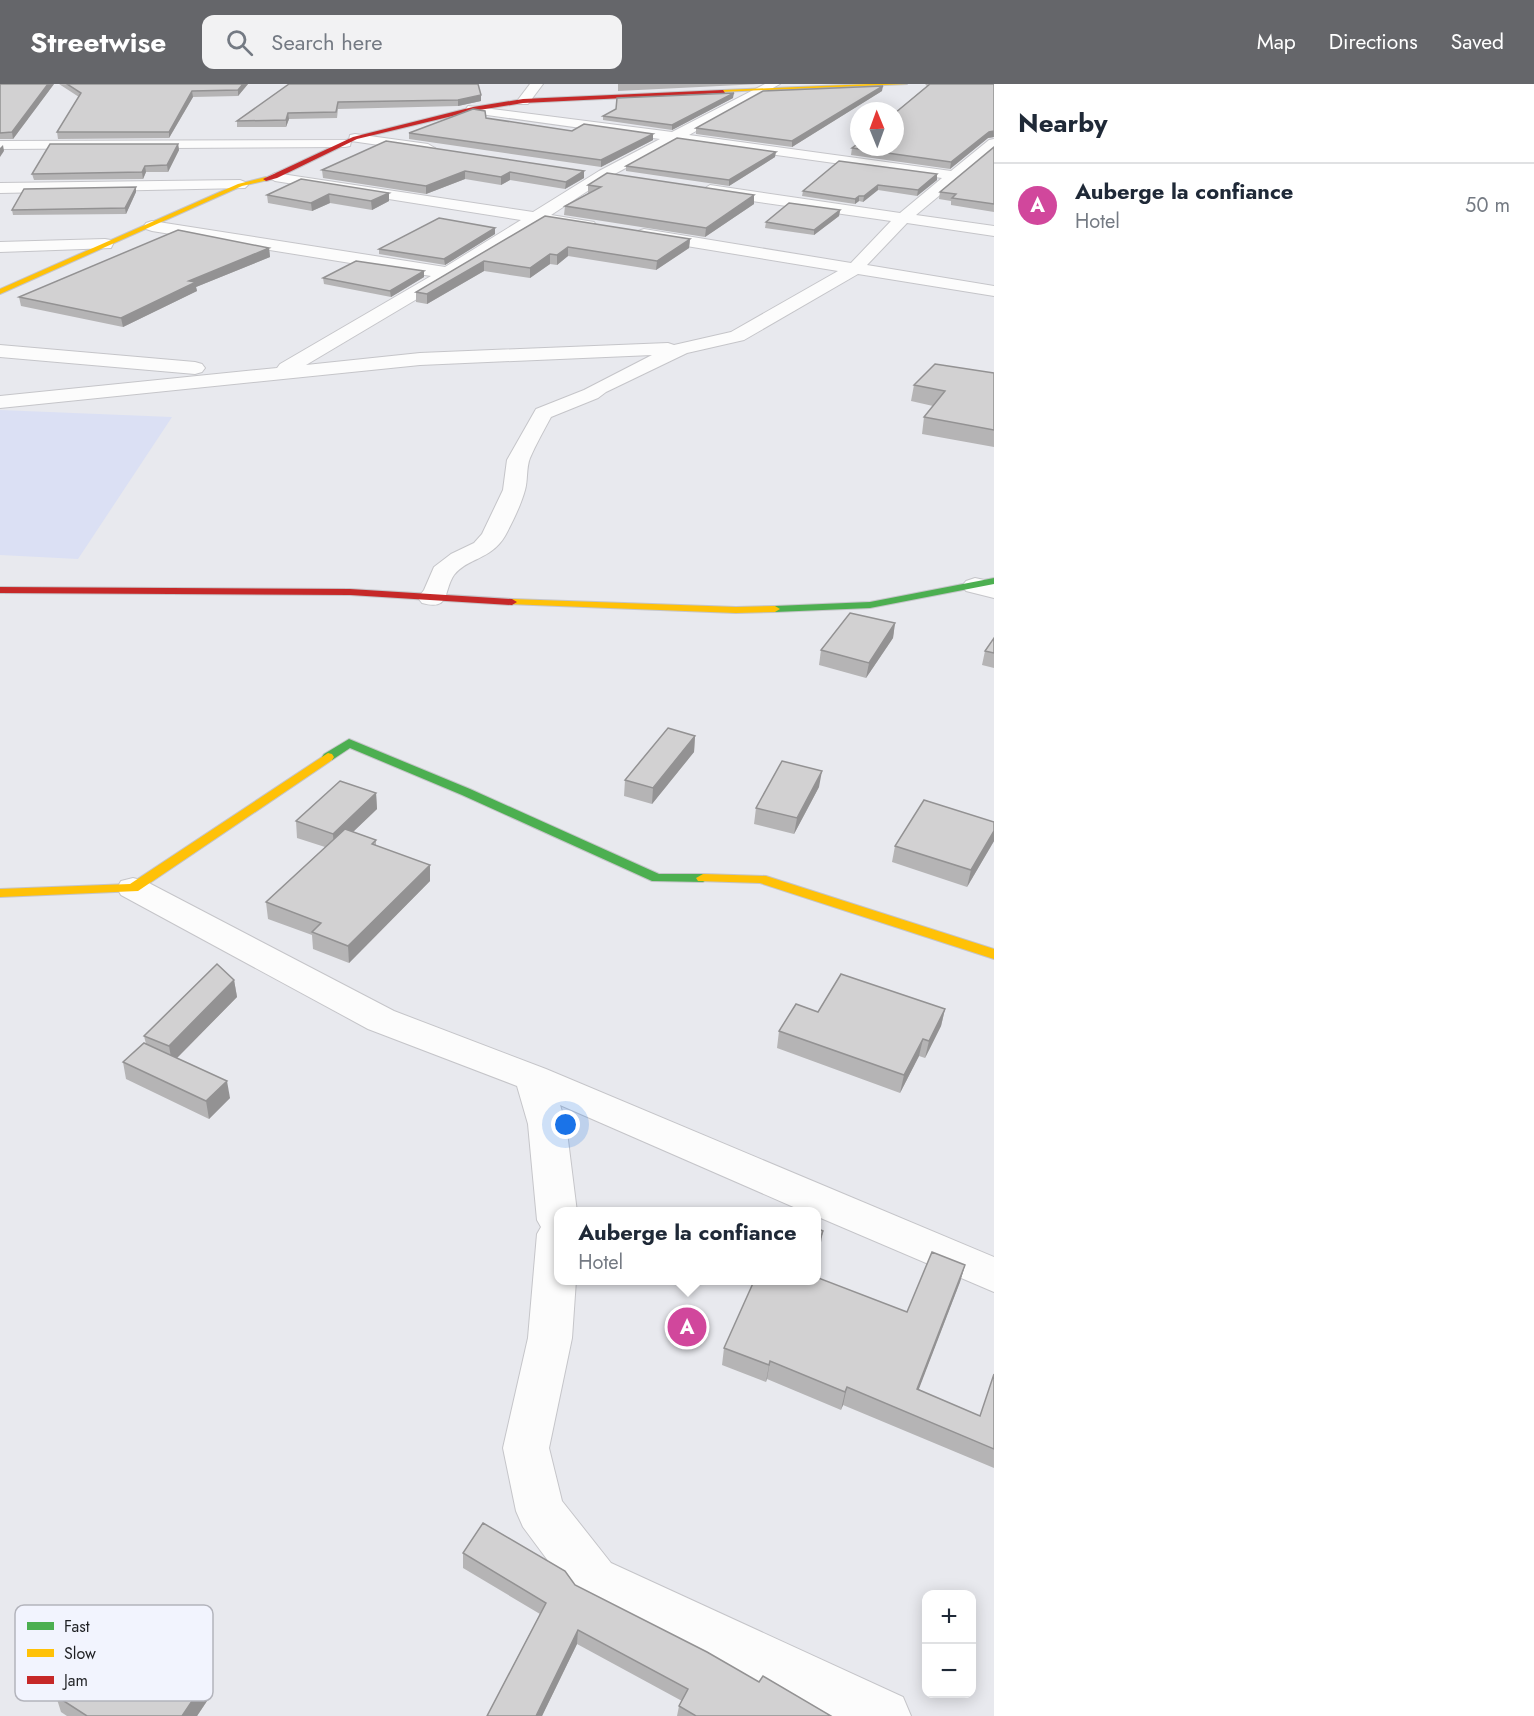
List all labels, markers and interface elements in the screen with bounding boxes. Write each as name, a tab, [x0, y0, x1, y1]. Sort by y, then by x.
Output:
search box	[202, 15, 622, 69]
text: Streetwise	[30, 22, 166, 63]
icon: search	[223, 26, 256, 59]
text: Search here	[271, 26, 383, 58]
text: Map	[1257, 27, 1296, 57]
text: Directions	[1329, 27, 1418, 57]
text: Saved	[1451, 27, 1504, 57]
north arrow	[850, 102, 904, 156]
text: Nearby	[1018, 104, 1107, 142]
text: Auberge la confiance	[1075, 175, 1293, 207]
text: A	[1030, 191, 1045, 220]
text: 50 m	[1465, 191, 1510, 220]
text: Hotel	[1075, 207, 1120, 236]
your location	[551, 1110, 580, 1139]
popup	[554, 1207, 821, 1285]
text: Auberge la confiance	[578, 1216, 797, 1248]
text: Hotel	[578, 1248, 623, 1277]
pin: A	[668, 1304, 706, 1350]
map controls	[922, 1590, 976, 1698]
button: +	[922, 1590, 976, 1644]
legend	[15, 1605, 213, 1701]
text: Fast	[64, 1615, 90, 1638]
text: Slow	[64, 1642, 96, 1665]
button: −	[922, 1644, 976, 1698]
text: Jam	[62, 1669, 88, 1692]

